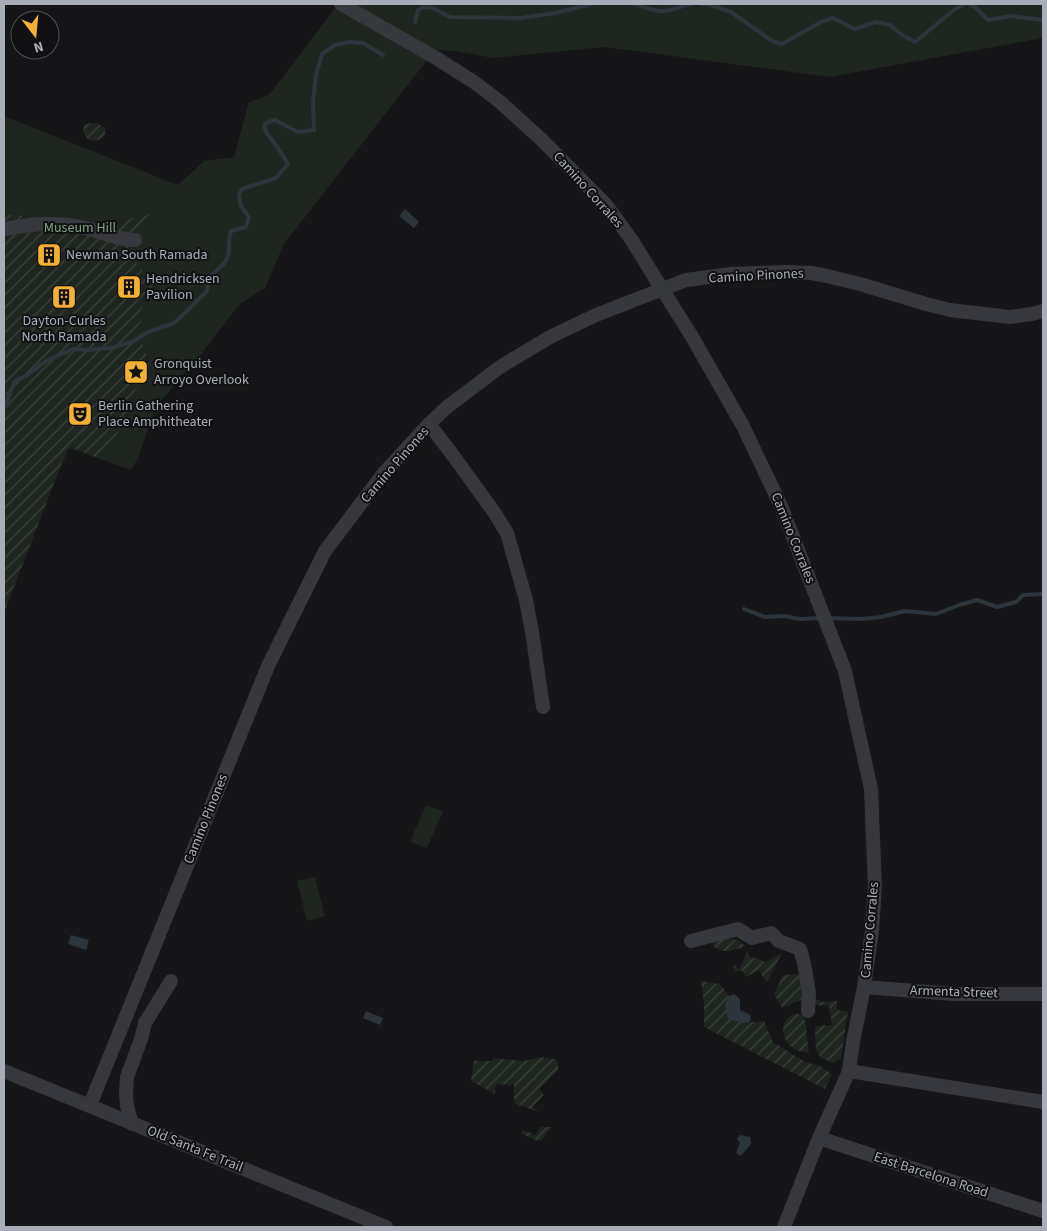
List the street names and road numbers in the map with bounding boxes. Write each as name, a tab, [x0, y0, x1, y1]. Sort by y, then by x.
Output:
street label: Camino Corrales	[548, 147, 628, 233]
street label: Camino Pinones	[708, 264, 804, 288]
street label: Camino Pinones	[356, 422, 434, 507]
street label: Camino Corrales	[766, 489, 820, 587]
street label: Camino Pinones	[179, 771, 233, 867]
street label: Camino Corrales	[856, 881, 884, 979]
street label: Armenta Street	[910, 980, 999, 1004]
street label: Old Santa Fe Trail	[144, 1121, 246, 1178]
street label: East Barcelona Road	[871, 1147, 991, 1203]

